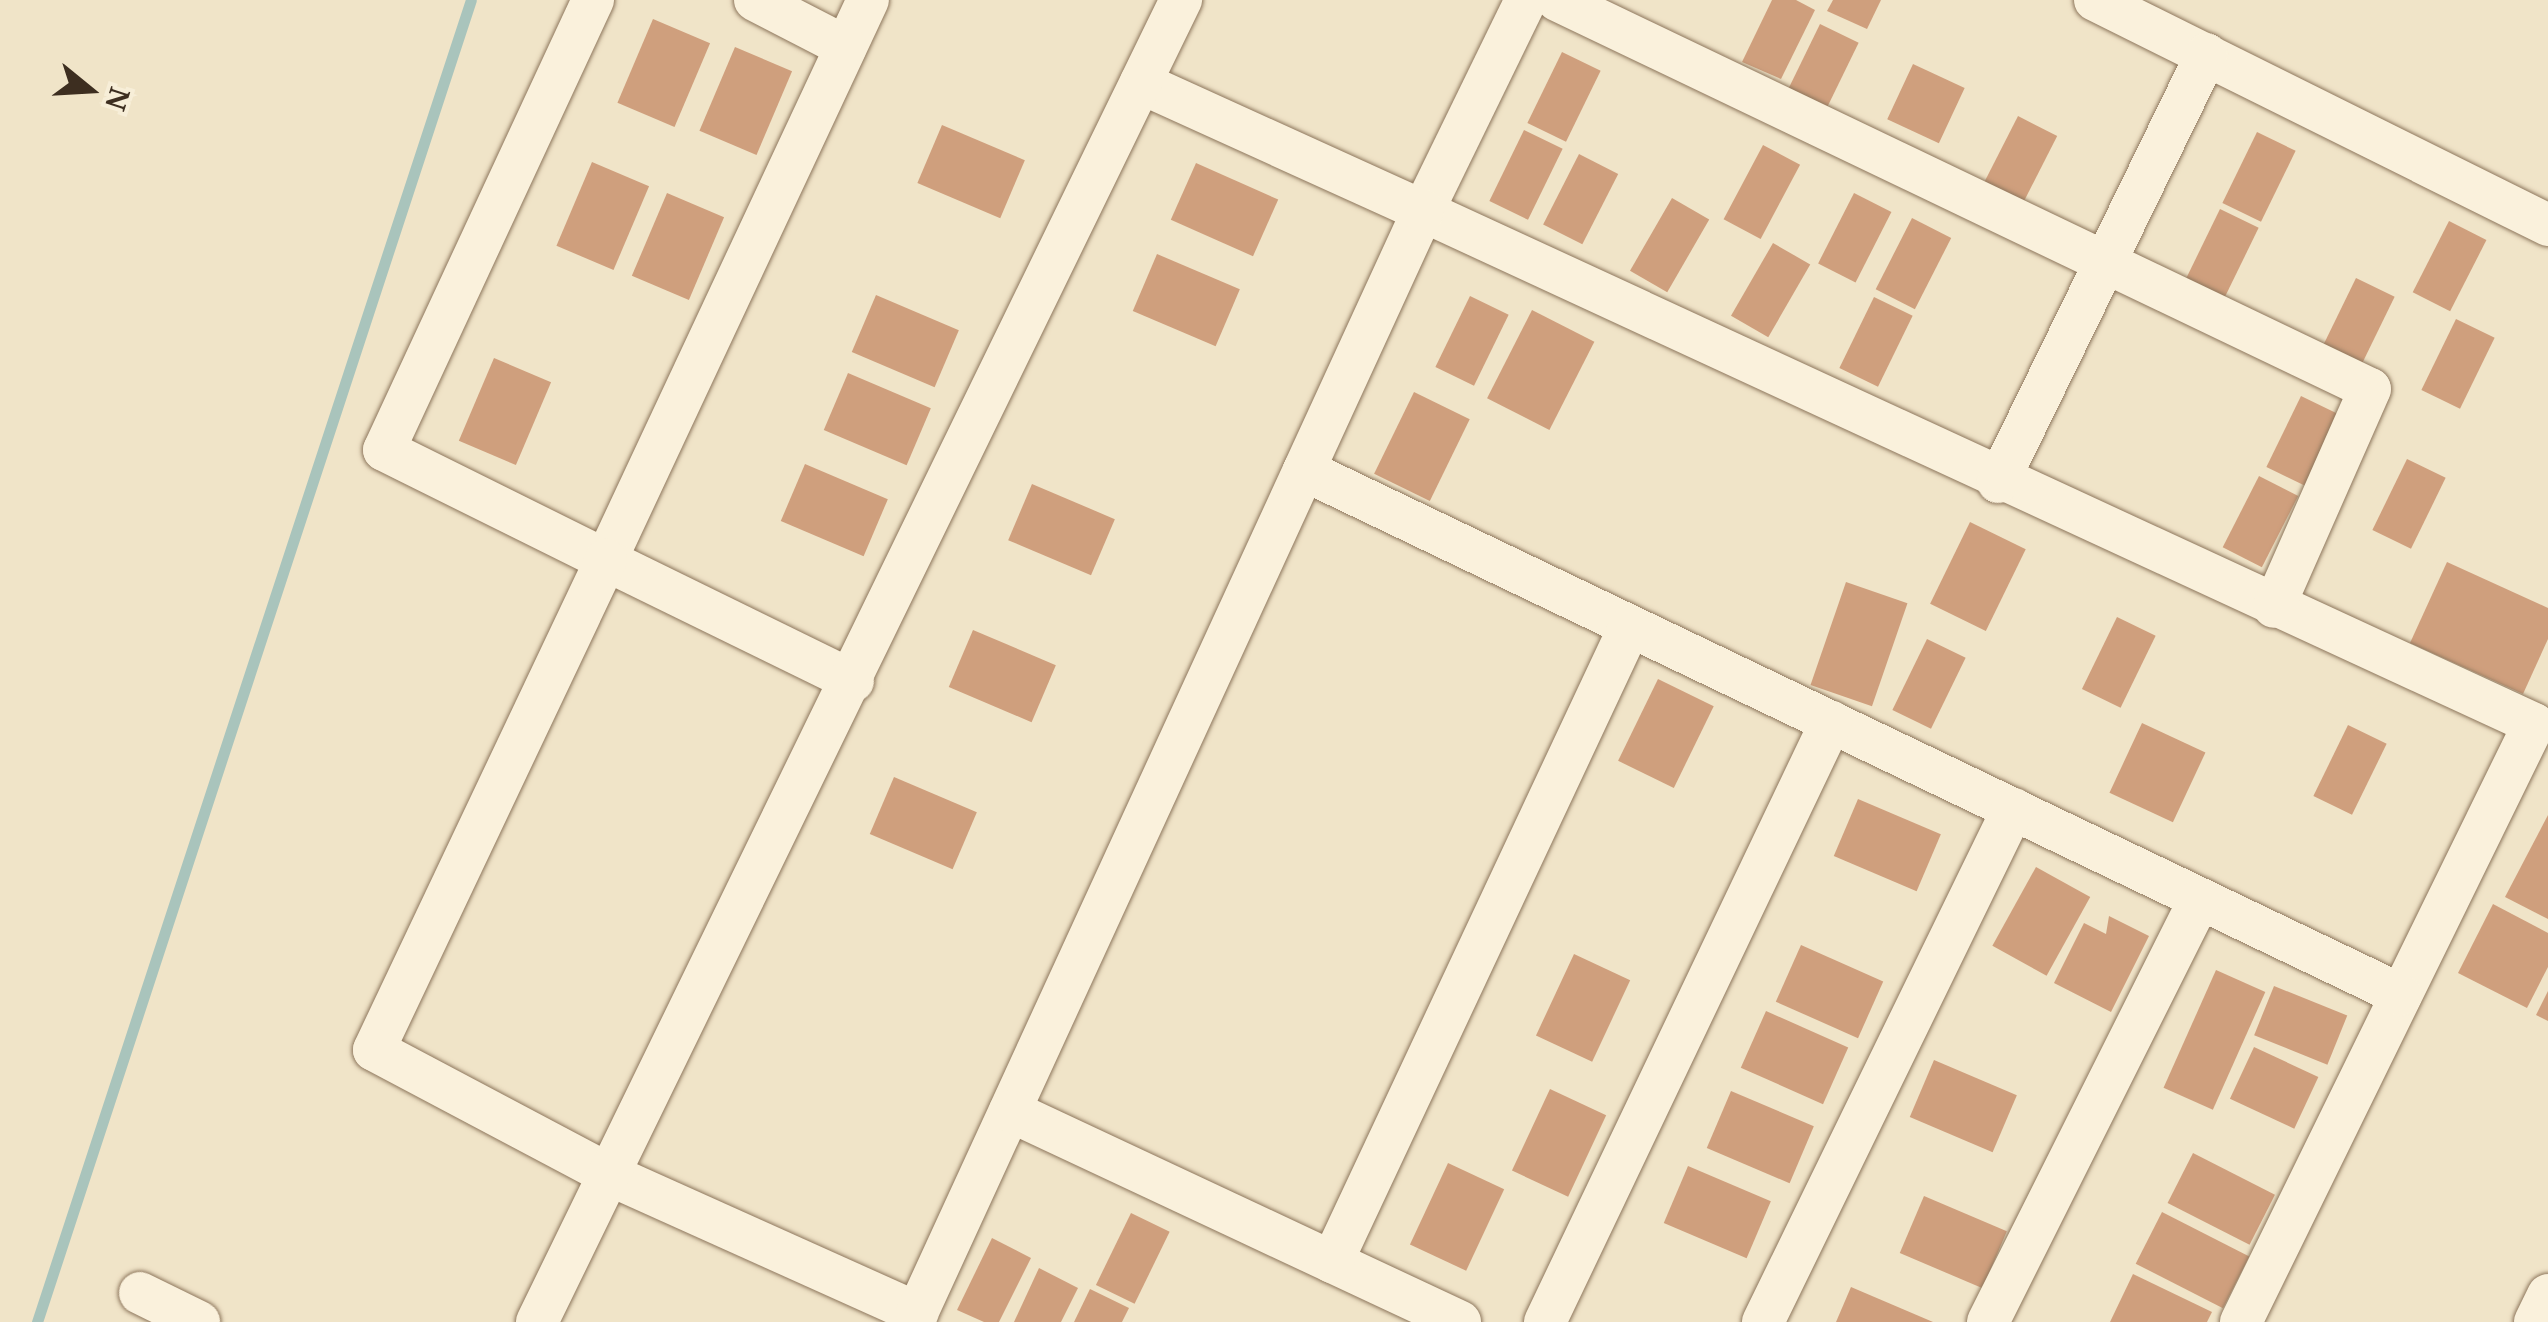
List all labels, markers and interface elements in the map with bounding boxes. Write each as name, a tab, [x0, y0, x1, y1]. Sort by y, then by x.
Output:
north arrow	[40, 40, 140, 140]
text: N	[97, 83, 140, 116]

